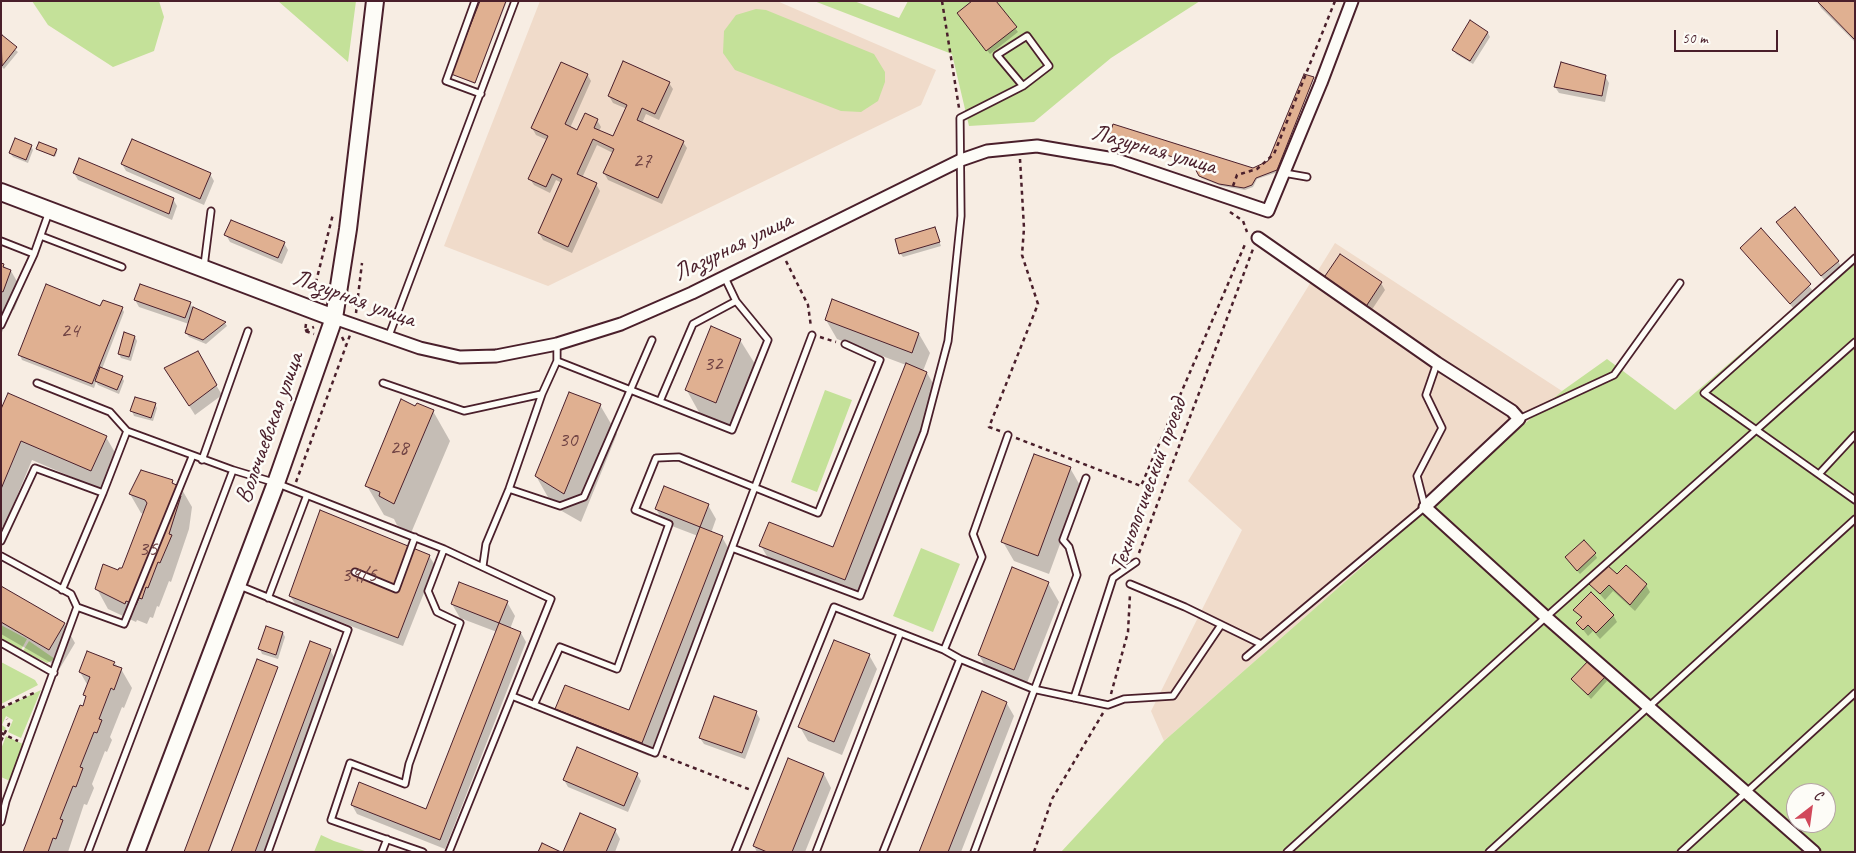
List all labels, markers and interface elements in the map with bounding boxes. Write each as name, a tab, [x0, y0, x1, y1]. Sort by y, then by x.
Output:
scale bar	[1676, 20, 1780, 52]
text: 50 m	[1682, 29, 1708, 48]
street label: Лазурная улица	[1088, 118, 1220, 182]
house number: 27	[633, 148, 651, 174]
street label: Лазурная улица	[669, 206, 797, 288]
street label: Лазурная улица	[289, 263, 419, 335]
house number: 24	[61, 318, 79, 344]
street label: Волочаевская улица	[229, 349, 311, 507]
house number: 32	[704, 351, 722, 377]
street label: Технологический проезд	[1104, 394, 1194, 576]
house number: 30	[559, 427, 577, 453]
house number: 28	[390, 435, 408, 461]
house number: 35	[139, 536, 157, 562]
house number: 39/5	[341, 562, 377, 588]
north arrow	[1786, 783, 1836, 833]
text: С	[1811, 786, 1825, 805]

